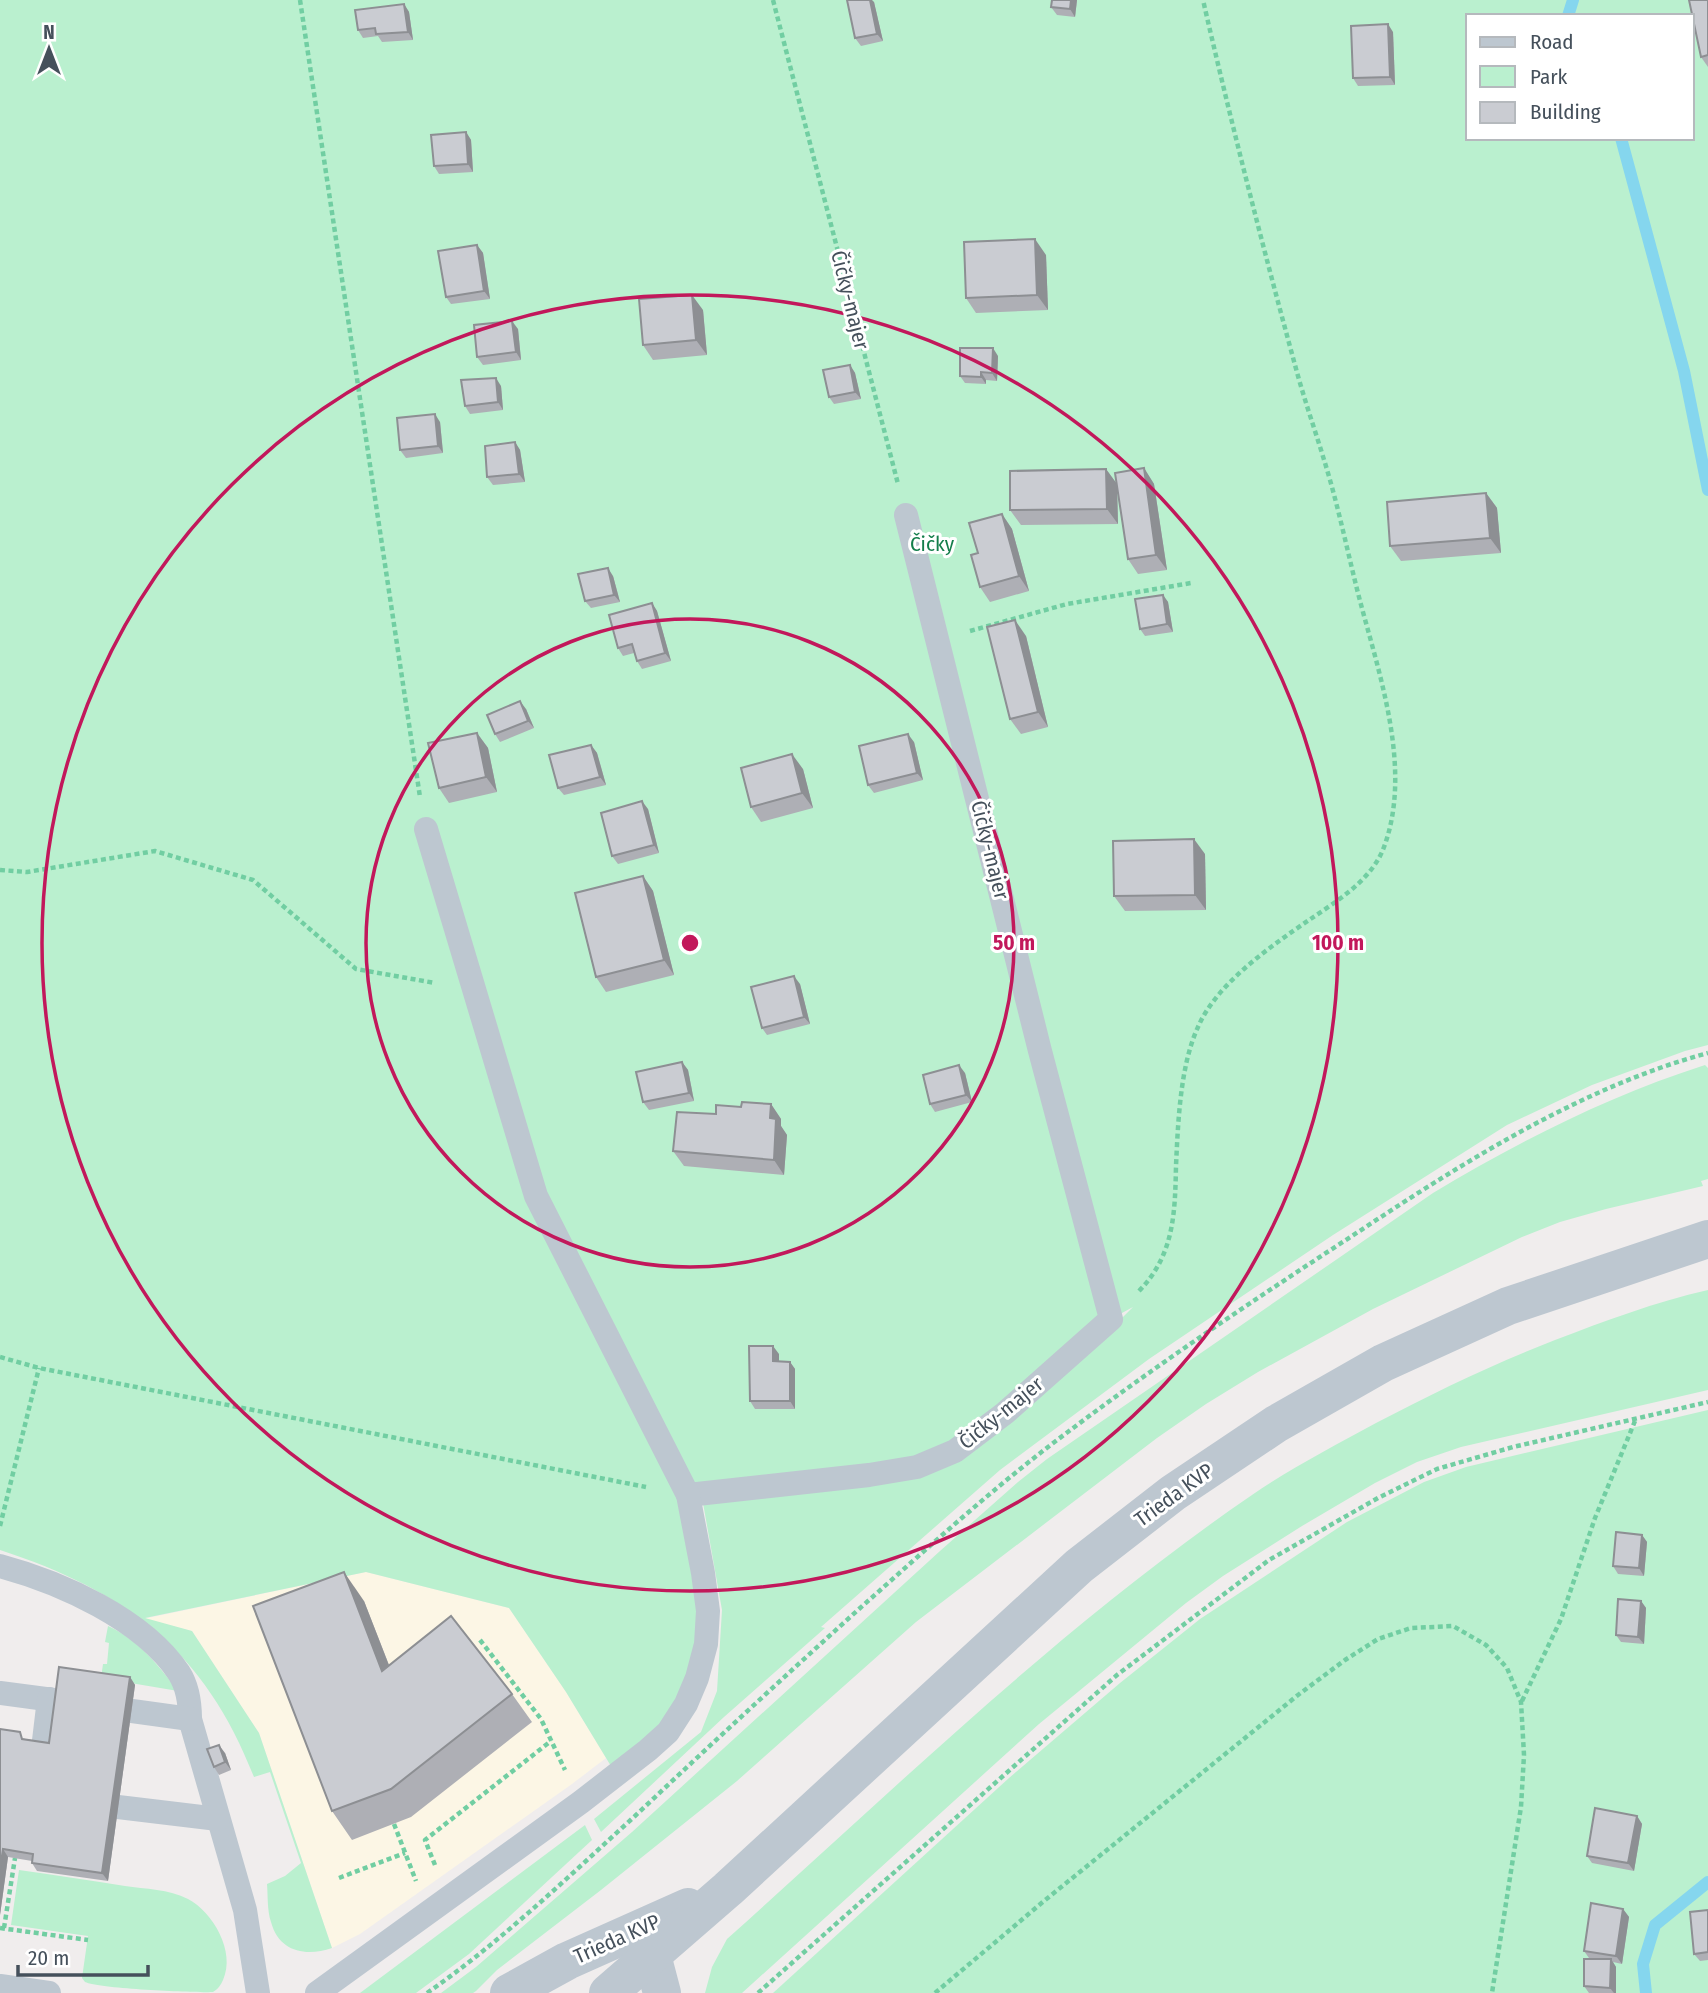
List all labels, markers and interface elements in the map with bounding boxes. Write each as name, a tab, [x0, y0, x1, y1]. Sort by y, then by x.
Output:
north arrow	[14, 14, 84, 84]
legend	[1466, 14, 1694, 140]
text: N	[43, 21, 55, 44]
text: Road	[1530, 29, 1574, 55]
text: Park	[1530, 64, 1568, 90]
text: Building	[1530, 99, 1601, 125]
street label: Čičky-majer	[825, 248, 875, 353]
park label: Čičky	[910, 531, 955, 557]
street label: Čičky-majer	[965, 798, 1015, 903]
text: 50 m	[993, 930, 1035, 956]
text: 100 m	[1312, 930, 1364, 956]
centre of rings	[678, 931, 702, 955]
street label: Čičky-majer	[954, 1371, 1049, 1455]
street label: Trieda KVP	[1129, 1458, 1219, 1532]
street label: Trieda KVP	[570, 1909, 664, 1969]
scale bar	[18, 1934, 147, 1978]
text: 20 m	[28, 1945, 69, 1971]

